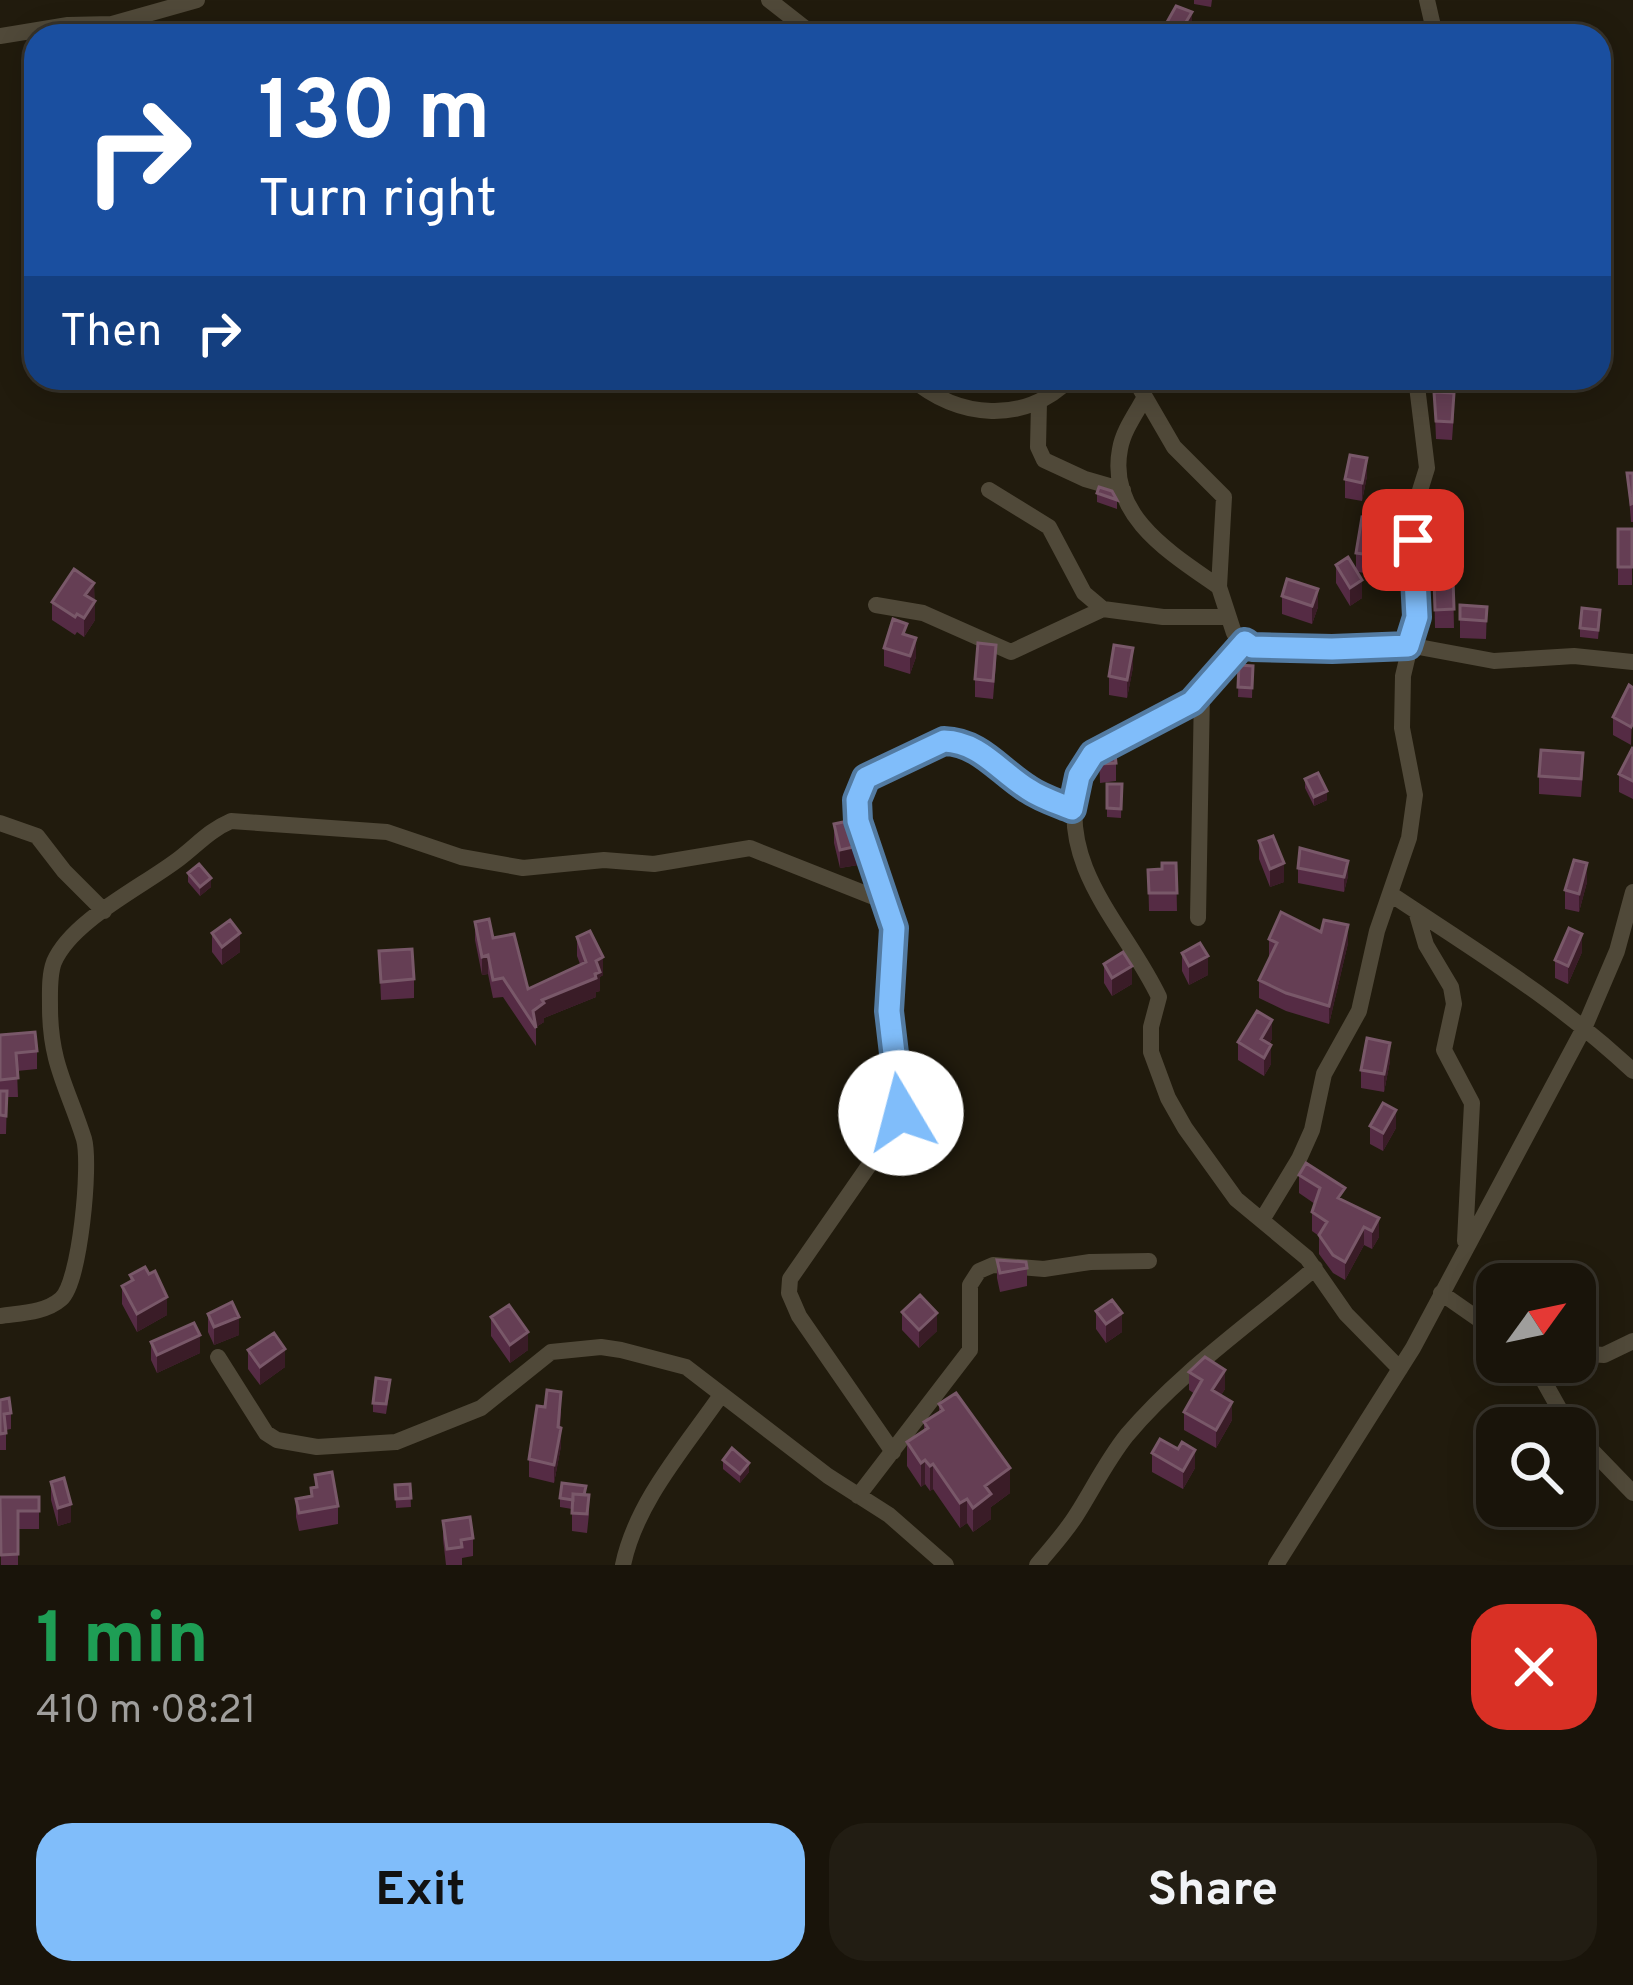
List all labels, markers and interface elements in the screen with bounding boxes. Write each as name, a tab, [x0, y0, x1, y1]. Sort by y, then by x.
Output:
text: 130 m	[258, 63, 490, 169]
icon: right	[60, 72, 216, 228]
text: Turn right	[258, 167, 497, 236]
icon: right	[186, 300, 252, 366]
text: Then	[60, 305, 162, 362]
pin	[1362, 489, 1464, 591]
icon: arrive	[1380, 507, 1446, 573]
position arrow	[838, 1050, 964, 1176]
north arrow	[1476, 1263, 1596, 1383]
map controls	[1476, 1263, 1596, 1527]
button: search	[1476, 1407, 1596, 1527]
text: 1 min	[36, 1597, 209, 1689]
button: close	[1471, 1604, 1597, 1730]
text: 410 m · 08:21	[36, 1688, 256, 1737]
button: Exit	[36, 1823, 805, 1961]
button: Share	[829, 1823, 1597, 1961]

